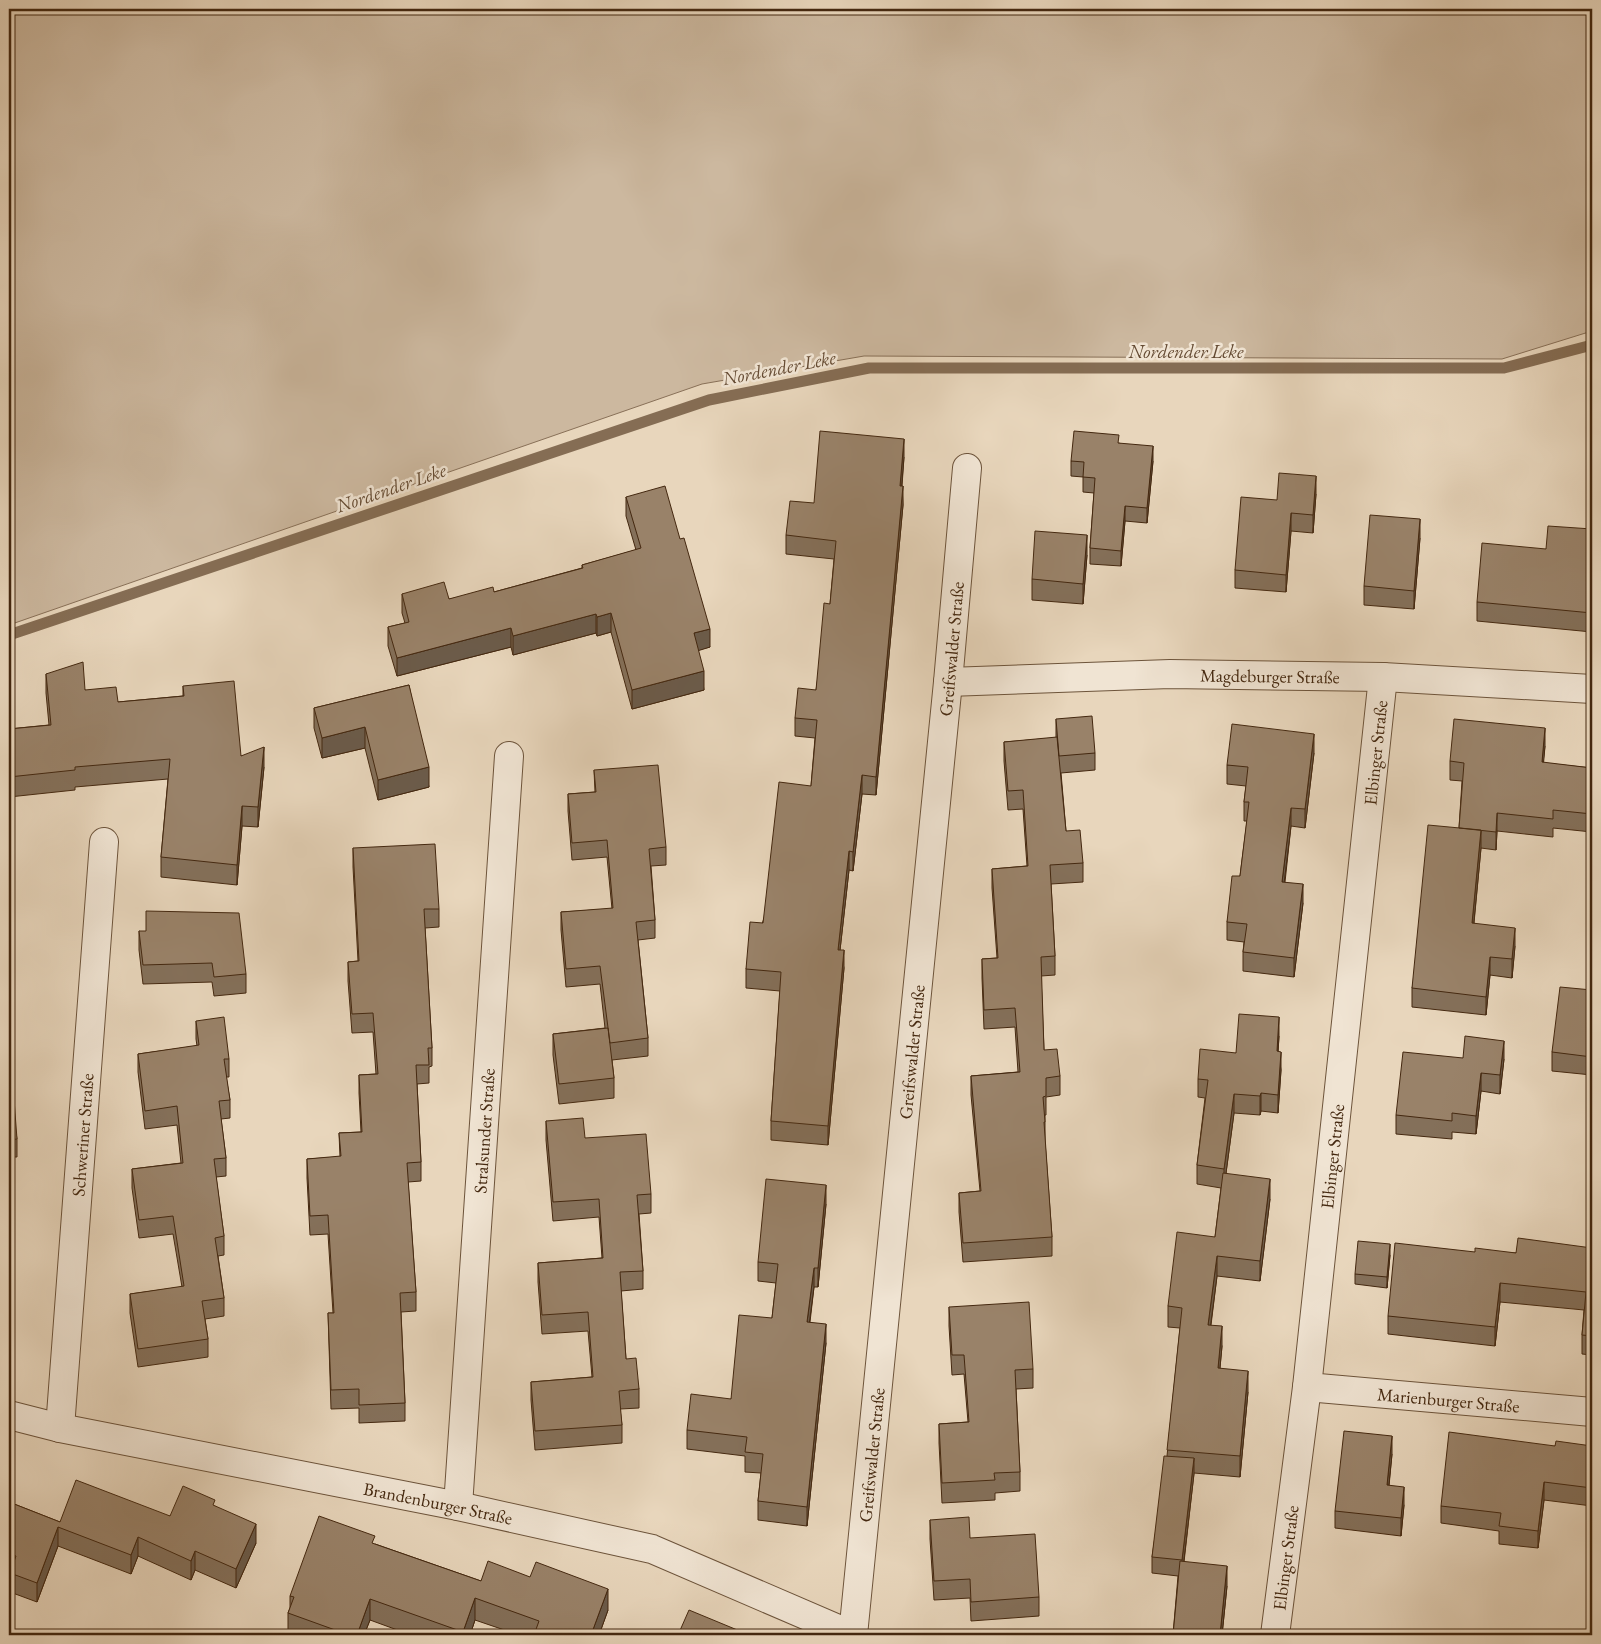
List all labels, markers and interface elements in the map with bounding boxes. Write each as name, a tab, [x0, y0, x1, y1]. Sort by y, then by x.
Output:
water label: Nordender Leke	[1128, 339, 1244, 364]
water label: Nordender Leke	[719, 345, 838, 391]
water label: Nordender Leke	[332, 457, 450, 519]
street label: Greifswalder Straße	[933, 581, 968, 717]
street label: Magdeburger Straße	[1200, 663, 1340, 688]
street label: Elbinger Straße	[1358, 699, 1392, 806]
street label: Greifswalder Straße	[893, 984, 929, 1120]
street label: Stralsunder Straße	[468, 1067, 499, 1194]
street label: Schweriner Straße	[66, 1072, 98, 1197]
street label: Elbinger Straße	[1315, 1103, 1349, 1210]
street label: Marienburger Straße	[1376, 1382, 1521, 1417]
street label: Greifswalder Straße	[853, 1387, 889, 1523]
street label: Brandenburger Straße	[362, 1476, 515, 1529]
street label: Elbinger Straße	[1267, 1504, 1303, 1611]

